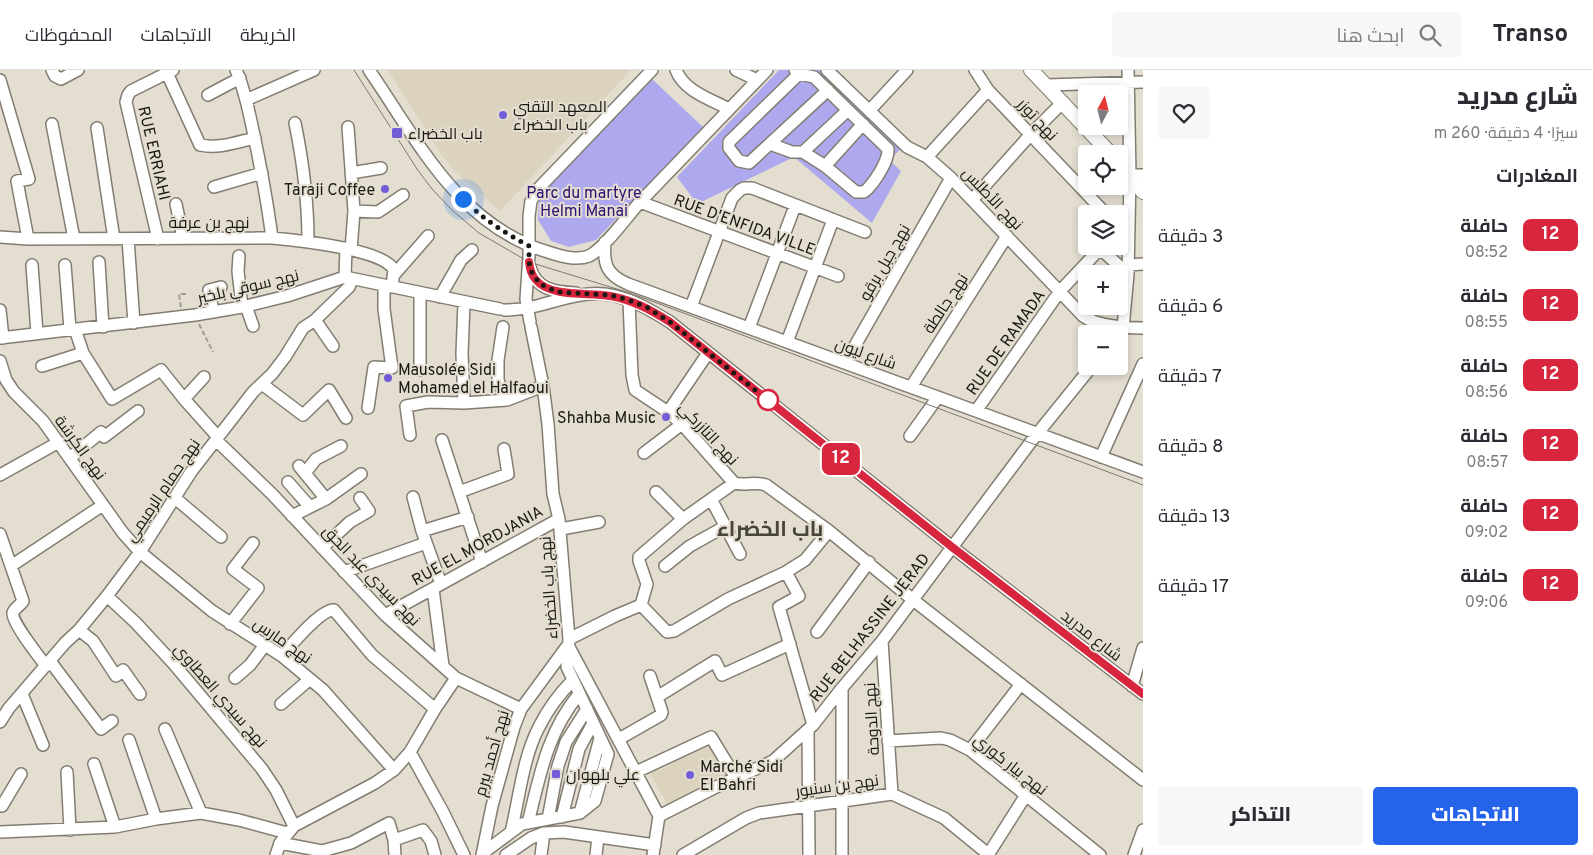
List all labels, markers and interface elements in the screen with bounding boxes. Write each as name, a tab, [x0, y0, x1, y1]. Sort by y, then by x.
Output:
search box	[1112, 12, 1462, 57]
text: Transo	[1492, 20, 1568, 50]
icon: search	[1416, 21, 1444, 49]
text: المحفوظات	[25, 25, 113, 48]
text: الاتجاهات	[141, 25, 212, 48]
text: الخريطة	[240, 25, 296, 48]
text: ابحث هنا	[1337, 25, 1404, 49]
text: شارع مدريد	[1457, 83, 1578, 113]
north arrow	[1078, 85, 1128, 135]
map controls	[1078, 85, 1128, 375]
button: heart	[1158, 87, 1210, 139]
street label: نهج توزر	[1011, 94, 1061, 146]
place label: المعهد التقني باب الخضراء	[513, 98, 607, 136]
street label: RUE ERRIAHI	[133, 104, 174, 202]
marker: المعهد التقني باب الخضراء	[497, 109, 509, 121]
text: سيرًا · 4 دقيقة · 260 m	[1434, 124, 1578, 144]
place label: باب الخضراء	[408, 125, 483, 145]
marker: باب الخضراء	[390, 126, 404, 140]
button: locate	[1078, 145, 1128, 195]
street label: نهج الأطلس	[957, 164, 1027, 235]
text: المغادرات	[1496, 165, 1578, 189]
place label: Taraji Coffee	[284, 181, 375, 201]
marker: Taraji Coffee	[379, 183, 391, 195]
park label: Parc du martyre Helmi Manai	[526, 184, 642, 222]
your location	[451, 187, 476, 212]
street label: RUE D'ENFIDA VILLE	[671, 191, 818, 261]
button: layers	[1078, 205, 1128, 255]
street label: نهج بن عرفة	[168, 214, 250, 234]
text: حافلة	[1460, 215, 1508, 239]
street label: نهج جبل برقو	[856, 221, 916, 305]
text: 12	[1541, 223, 1560, 246]
text: 3 دقيقة	[1158, 225, 1223, 249]
text: 08:52	[1465, 243, 1508, 263]
button: +	[1078, 265, 1128, 315]
street label: نهج سوقي بلخير	[195, 267, 302, 312]
street label: نهج جالطة	[920, 270, 974, 338]
text: حافلة	[1460, 285, 1508, 309]
street label: RUE DE RAMADA	[963, 287, 1050, 400]
text: 12	[1541, 293, 1560, 316]
text: 6 دقيقة	[1158, 295, 1223, 319]
text: 08:55	[1464, 313, 1508, 333]
button: −	[1078, 325, 1128, 375]
street label: شارع ليون	[832, 335, 899, 375]
text: حافلة	[1460, 355, 1508, 379]
place label: Mausolée Sidi Mohamed el Halfaoui	[398, 361, 549, 399]
text: 12	[1541, 363, 1560, 386]
text: 7 دقيقة	[1158, 365, 1222, 389]
marker: Mausolée Sidi Mohamed el Halfaoui	[382, 372, 394, 384]
text: 08:56	[1465, 383, 1508, 403]
unlabelled marker	[757, 389, 779, 411]
street label: نهج التازركي	[672, 399, 742, 472]
place label: Shahba Music	[557, 409, 656, 429]
marker: Shahba Music	[660, 411, 672, 423]
street label: نهج الكرشة	[49, 412, 110, 484]
text: حافلة	[1460, 425, 1508, 449]
text: 12	[1541, 433, 1560, 456]
text: 8 دقيقة	[1158, 435, 1224, 459]
street label: نهج حمام الرميمي	[122, 436, 207, 548]
line badge: 12	[818, 443, 864, 475]
text: 12	[832, 447, 850, 470]
text: 08:57	[1466, 453, 1508, 473]
text: حافلة	[1460, 495, 1508, 519]
street label: RUE EL MORDJANIA	[409, 502, 547, 591]
text: 12	[1541, 503, 1560, 526]
text: 13 دقيقة	[1158, 505, 1230, 529]
district label: باب الخضراء	[717, 517, 823, 544]
street label: نهج سيدي عبد الحق	[316, 522, 424, 632]
text: 09:02	[1465, 523, 1508, 543]
street label: نهج باب الخضراء	[536, 536, 564, 640]
street label: RUE BELHASSINE JERAD	[806, 550, 935, 707]
text: حافلة	[1460, 565, 1508, 589]
text: 12	[1541, 573, 1560, 596]
text: 17 دقيقة	[1158, 575, 1229, 599]
text: 09:06	[1465, 593, 1508, 613]
street label: شارع مدريد	[1056, 607, 1125, 667]
street label: نهج مارس	[249, 614, 315, 669]
street label: نهج سيدي العطاوي	[167, 640, 270, 754]
street label: نهج الدوحة	[861, 682, 885, 756]
street label: نهج أحمد بيرم	[470, 708, 515, 799]
street label: نهج بيار كوري	[968, 731, 1051, 802]
place label: Marché Sidi El Bahri	[700, 758, 783, 796]
place label: علي بلهوان	[566, 766, 640, 788]
marker: علي بلهوان	[550, 768, 562, 780]
marker: Marché Sidi El Bahri	[684, 769, 696, 781]
street label: نهج بن سنيور	[793, 771, 880, 803]
button: التذاكر	[1158, 787, 1363, 845]
button: الاتجاهات	[1373, 787, 1578, 845]

